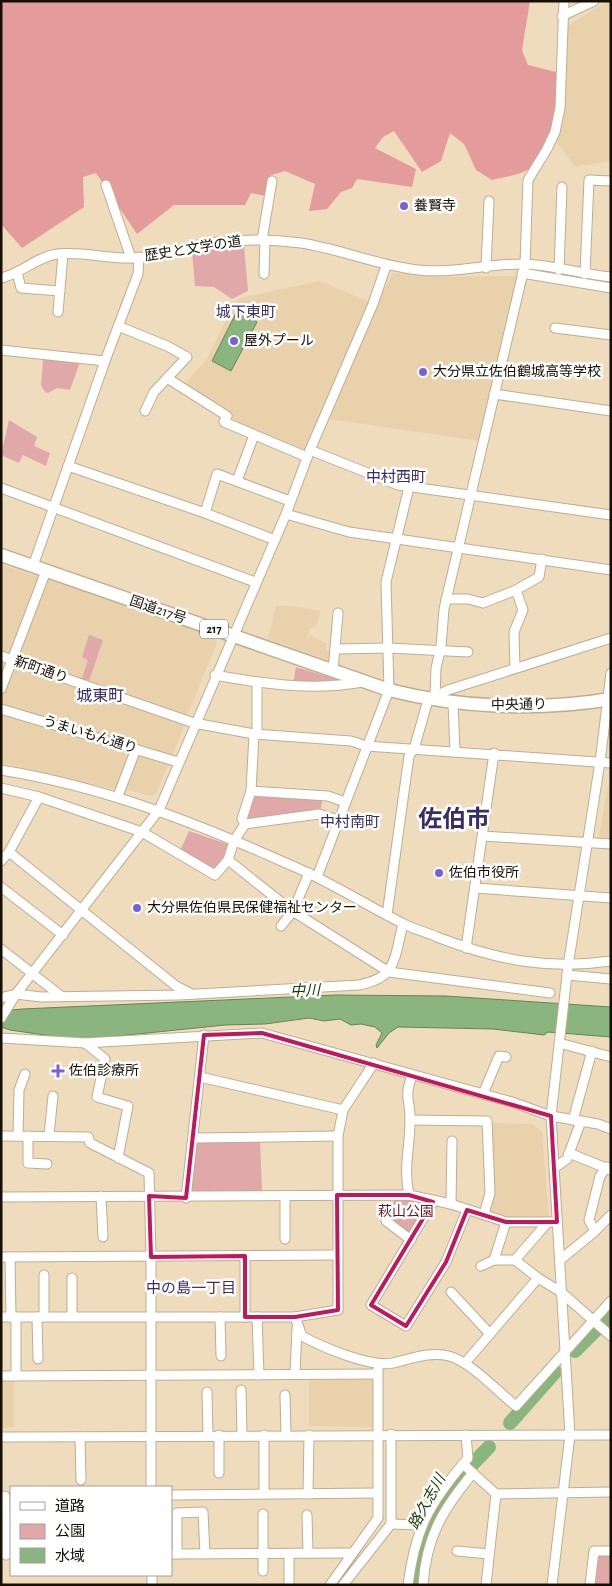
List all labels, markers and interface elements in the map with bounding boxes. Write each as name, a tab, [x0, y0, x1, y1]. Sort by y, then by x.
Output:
place label: 養賢寺	[414, 198, 456, 213]
marker: 養賢寺	[398, 200, 410, 212]
street label: 歴史と文学の道	[143, 233, 242, 264]
district label: 城下東町	[216, 304, 276, 320]
place label: 屋外プール	[244, 332, 314, 348]
marker: 屋外プール	[228, 335, 240, 347]
place label: 大分県立佐伯鶴城高等学校	[433, 363, 601, 379]
marker: 大分県立佐伯鶴城高等学校	[417, 366, 429, 378]
district label: 中村西町	[366, 468, 426, 485]
street label: 国道217号	[128, 593, 189, 626]
road number: 217	[200, 620, 228, 638]
street label: 新町通り	[12, 653, 70, 686]
district label: 城東町	[76, 688, 124, 704]
street label: 中央通り	[491, 697, 547, 712]
street label: うまいもん通り	[41, 713, 139, 756]
district label: 佐伯市	[418, 806, 490, 832]
district label: 中村南町	[320, 813, 380, 830]
place label: 佐伯市役所	[449, 865, 519, 880]
marker: 佐伯市役所	[433, 867, 445, 879]
place label: 大分県佐伯県民保健福祉センター	[147, 899, 357, 915]
marker: 大分県佐伯県民保健福祉センター	[131, 902, 143, 914]
water label: 中川	[290, 982, 322, 999]
place label: 佐伯診療所	[69, 1063, 139, 1078]
marker: 佐伯診療所	[51, 1064, 65, 1078]
park label: 萩山公園	[378, 1204, 434, 1219]
district label: 中の島一丁目	[146, 1280, 236, 1296]
water label: 路久志川	[405, 1470, 449, 1532]
legend	[10, 1486, 172, 1576]
text: 道路	[55, 1498, 85, 1514]
text: 公園	[55, 1523, 85, 1539]
text: 水域	[55, 1548, 85, 1564]

